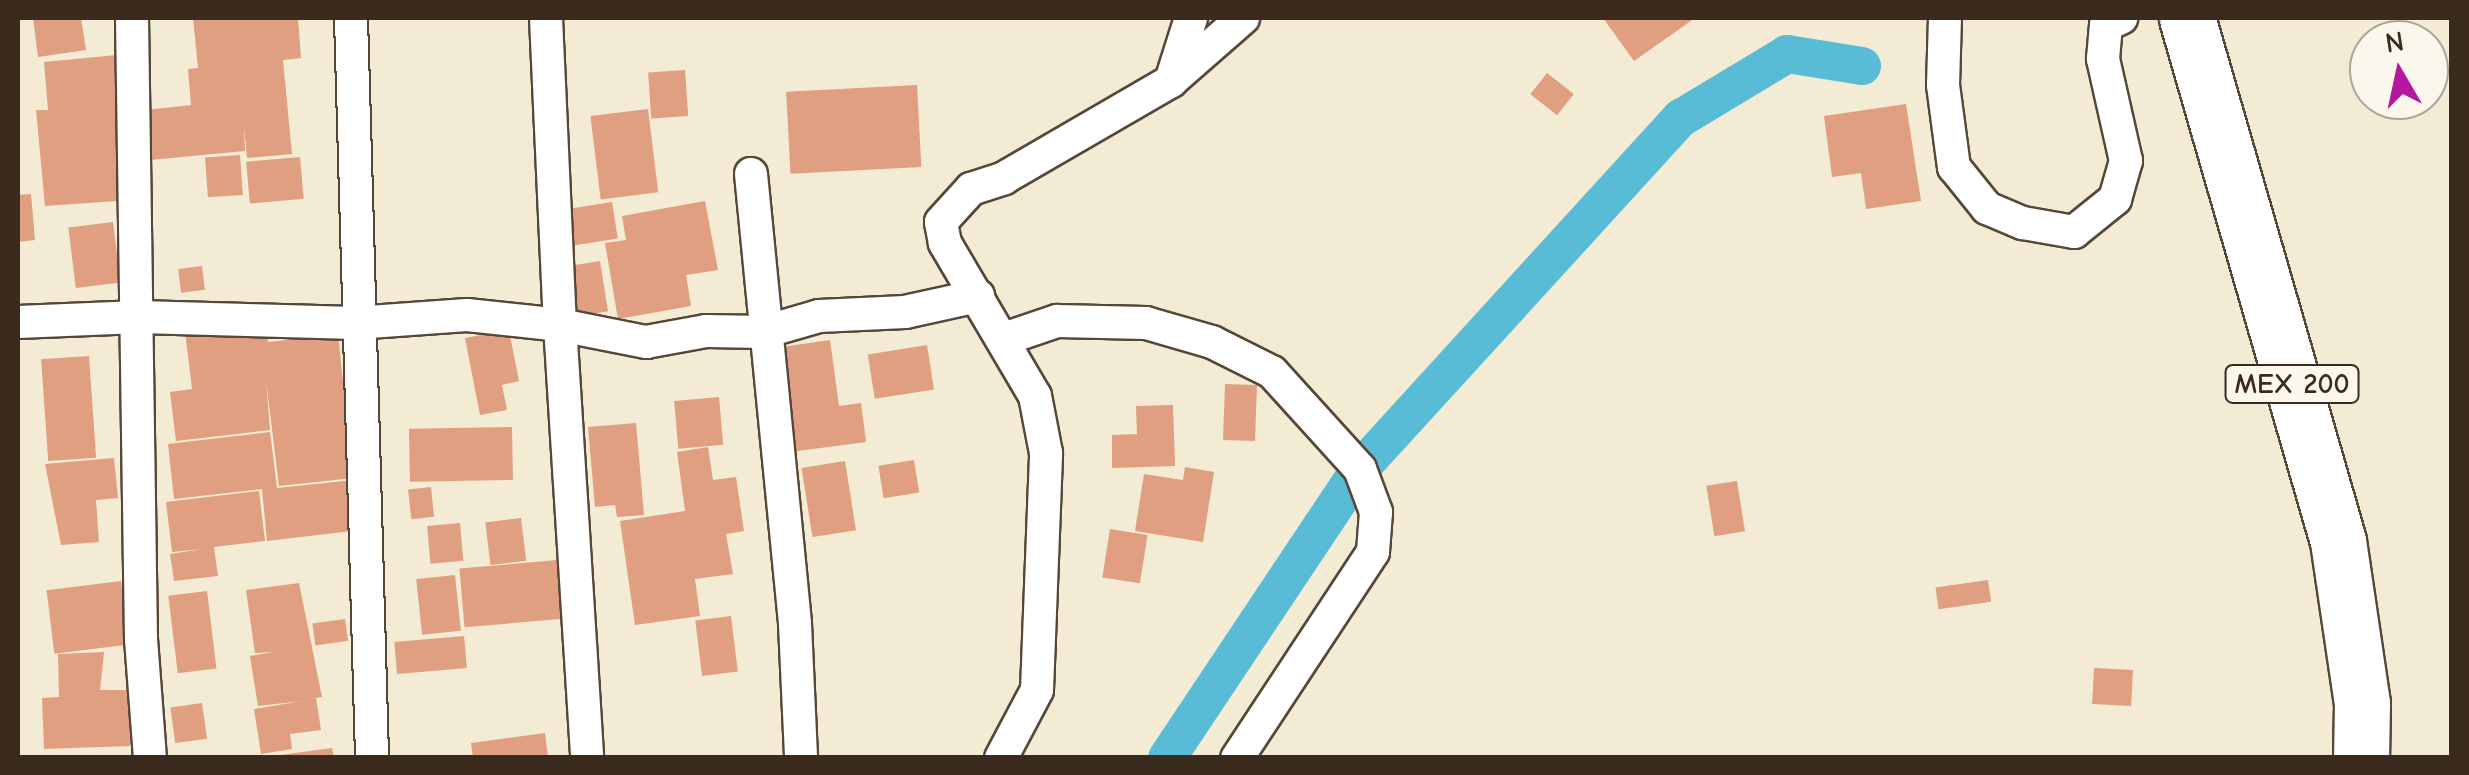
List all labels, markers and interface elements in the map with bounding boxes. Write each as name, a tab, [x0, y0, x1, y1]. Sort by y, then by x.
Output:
north arrow	[2349, 20, 2449, 120]
text: N	[2383, 25, 2406, 60]
road number: MEX 200	[2224, 361, 2360, 407]

